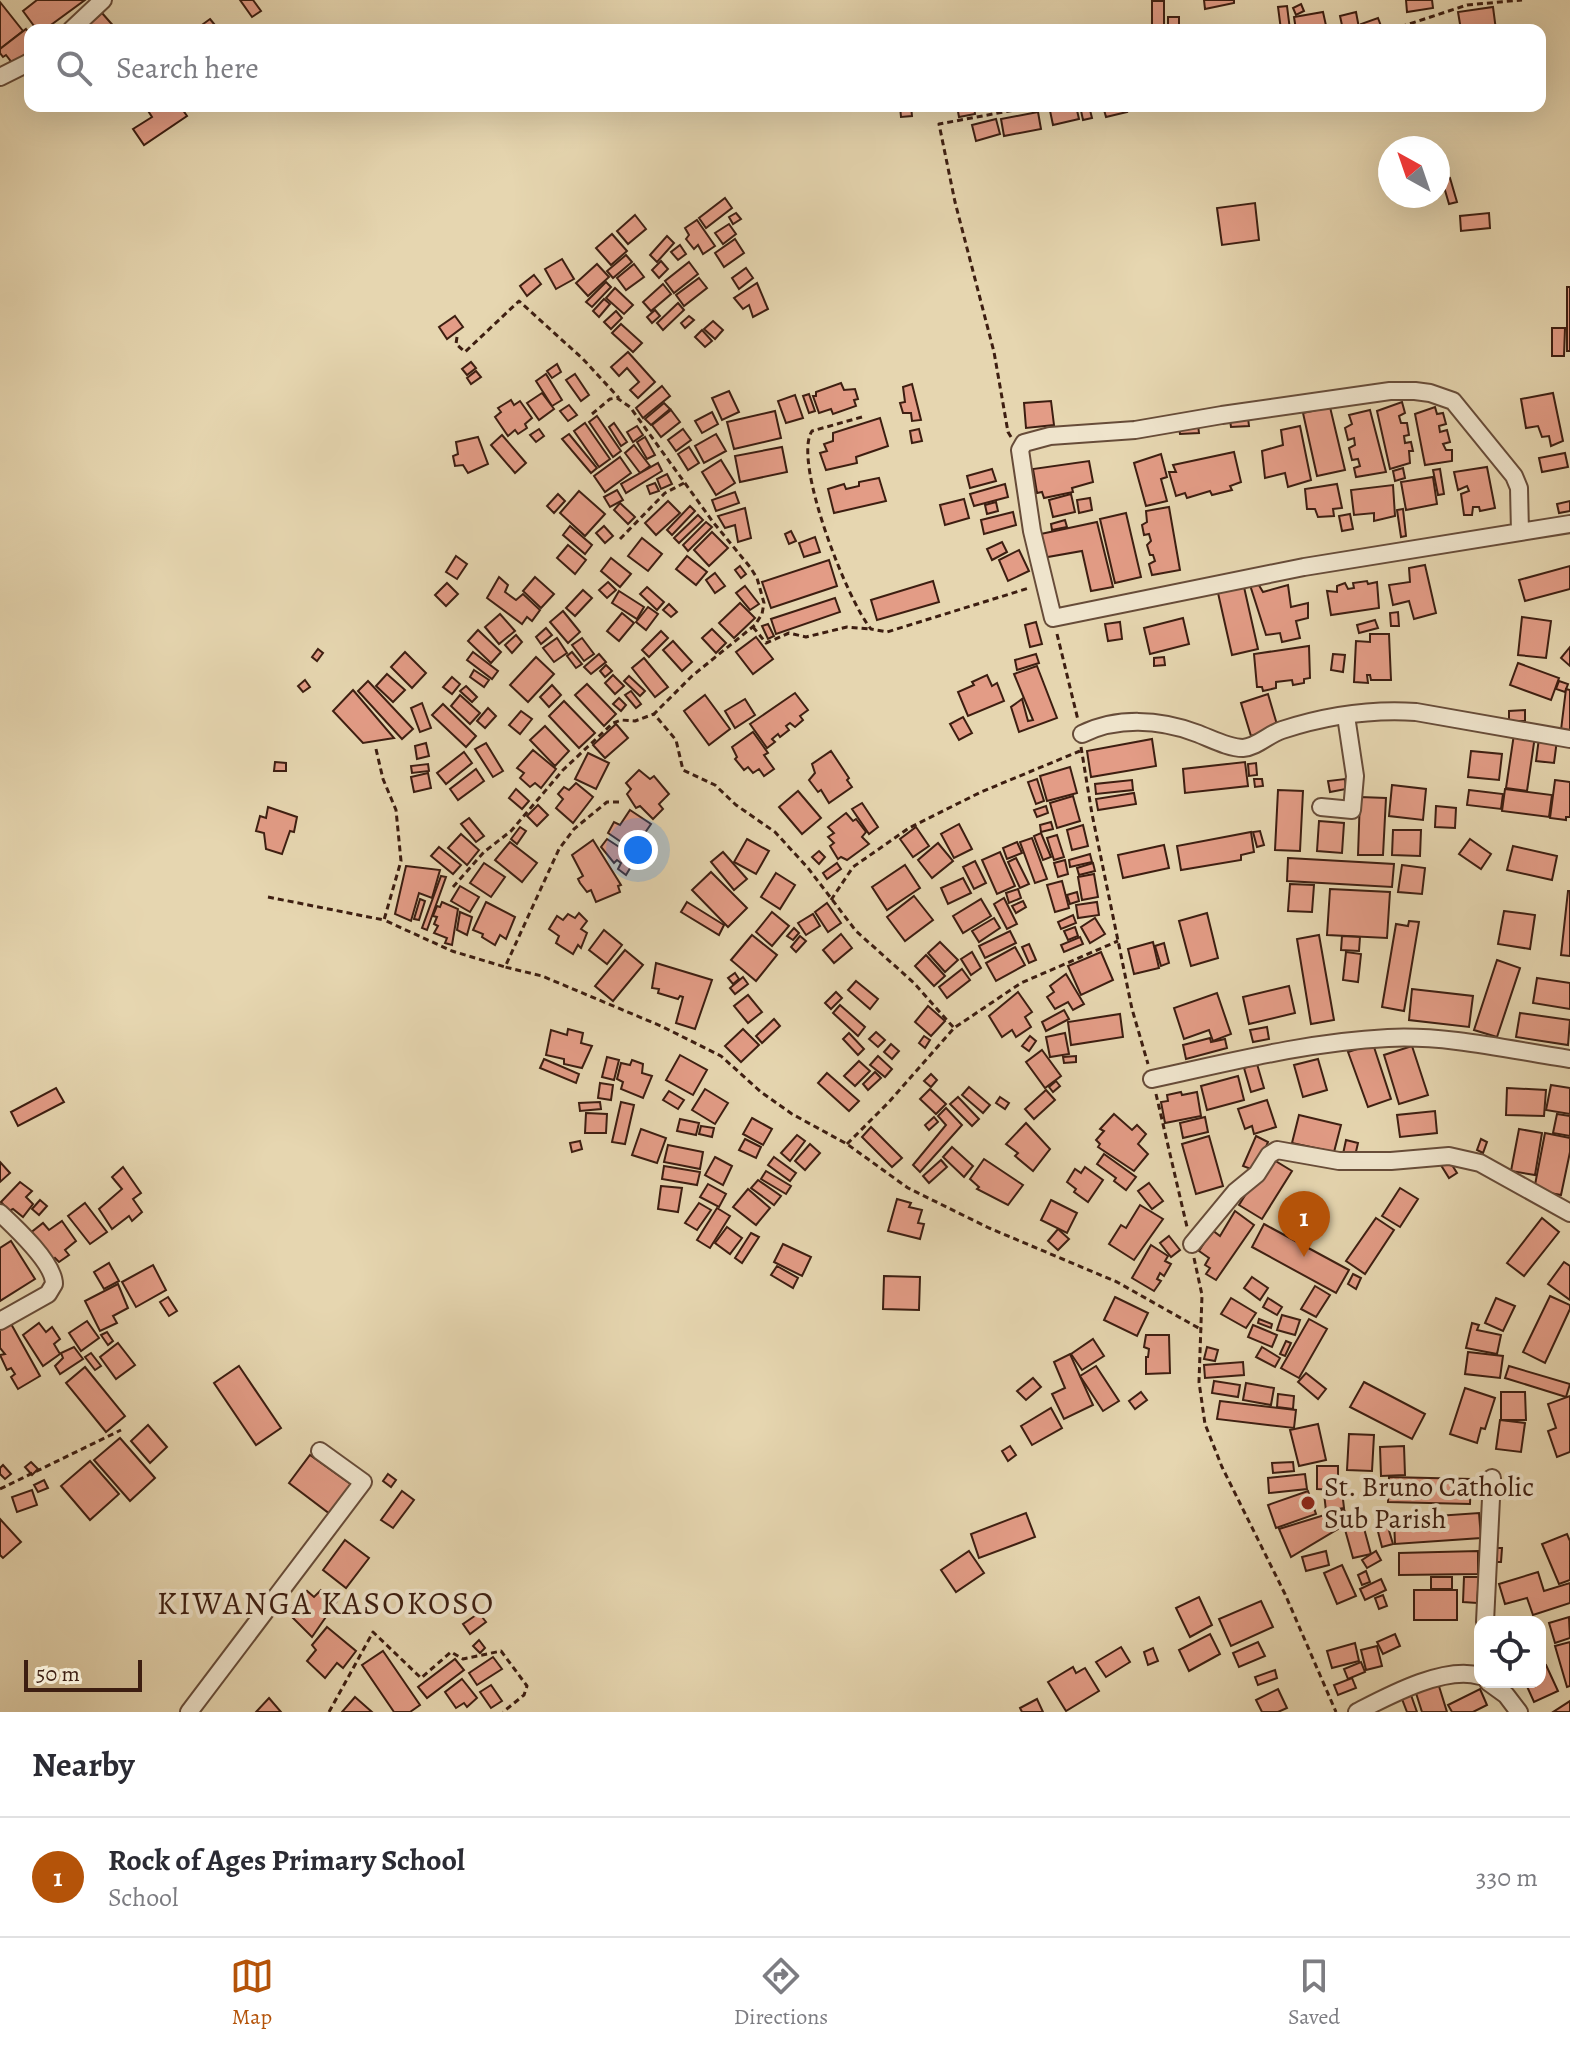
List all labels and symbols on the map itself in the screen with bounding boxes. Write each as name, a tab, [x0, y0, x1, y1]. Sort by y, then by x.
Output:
north arrow	[1378, 136, 1450, 208]
your location	[618, 830, 658, 870]
pin: 1	[1278, 1191, 1330, 1257]
place label: St. Bruno Catholic Sub Parish	[1324, 1468, 1534, 1538]
marker: St. Bruno Catholic Sub Parish	[1299, 1494, 1317, 1512]
district label: KIWANGA KASOKOSO	[157, 1581, 495, 1625]
scale bar	[24, 1656, 142, 1692]

